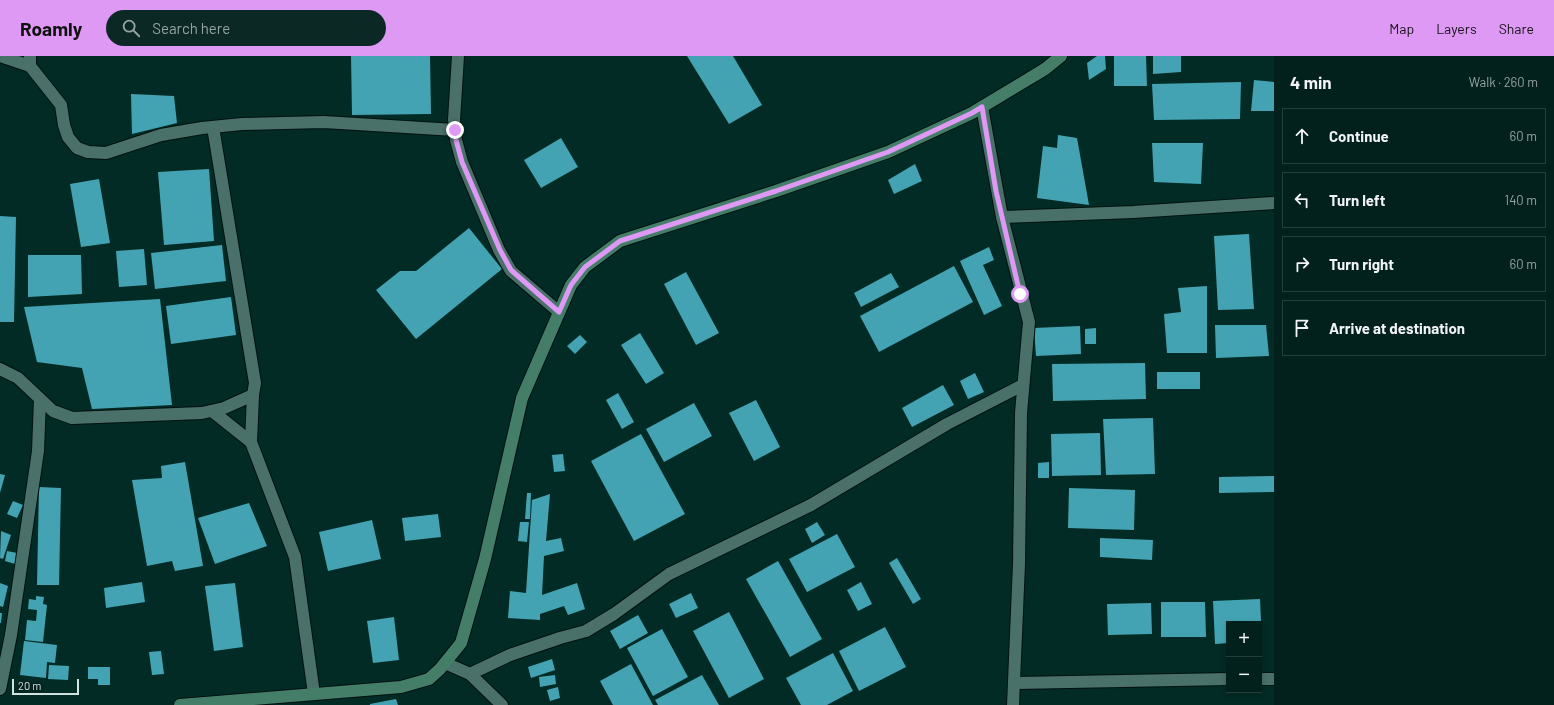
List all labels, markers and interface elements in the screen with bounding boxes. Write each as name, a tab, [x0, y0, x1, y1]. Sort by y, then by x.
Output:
search box	[106, 10, 386, 46]
text: Roamly	[20, 17, 82, 40]
icon: search	[120, 17, 142, 39]
text: Search here	[152, 19, 230, 37]
text: Map	[1389, 20, 1414, 37]
text: Layers	[1436, 20, 1477, 37]
text: Share	[1499, 20, 1534, 37]
text: 4 min	[1290, 72, 1332, 92]
text: Walk · 260 m	[1469, 74, 1538, 90]
route end	[446, 121, 464, 139]
icon: ahead	[1291, 125, 1313, 147]
text: Continue	[1329, 127, 1389, 145]
text: 60 m	[1510, 128, 1537, 144]
icon: left	[1291, 189, 1313, 211]
text: Turn left	[1329, 191, 1385, 209]
text: 140 m	[1505, 192, 1537, 208]
icon: right	[1291, 253, 1313, 275]
text: Turn right	[1329, 255, 1394, 273]
text: 60 m	[1510, 256, 1537, 272]
route start	[1011, 285, 1029, 303]
icon: arrive	[1291, 317, 1313, 339]
text: Arrive at destination	[1329, 319, 1465, 337]
map controls	[1226, 621, 1262, 693]
button: +	[1226, 621, 1262, 657]
button: −	[1226, 657, 1262, 693]
scale bar	[12, 677, 79, 696]
text: 20 m	[18, 679, 41, 692]

